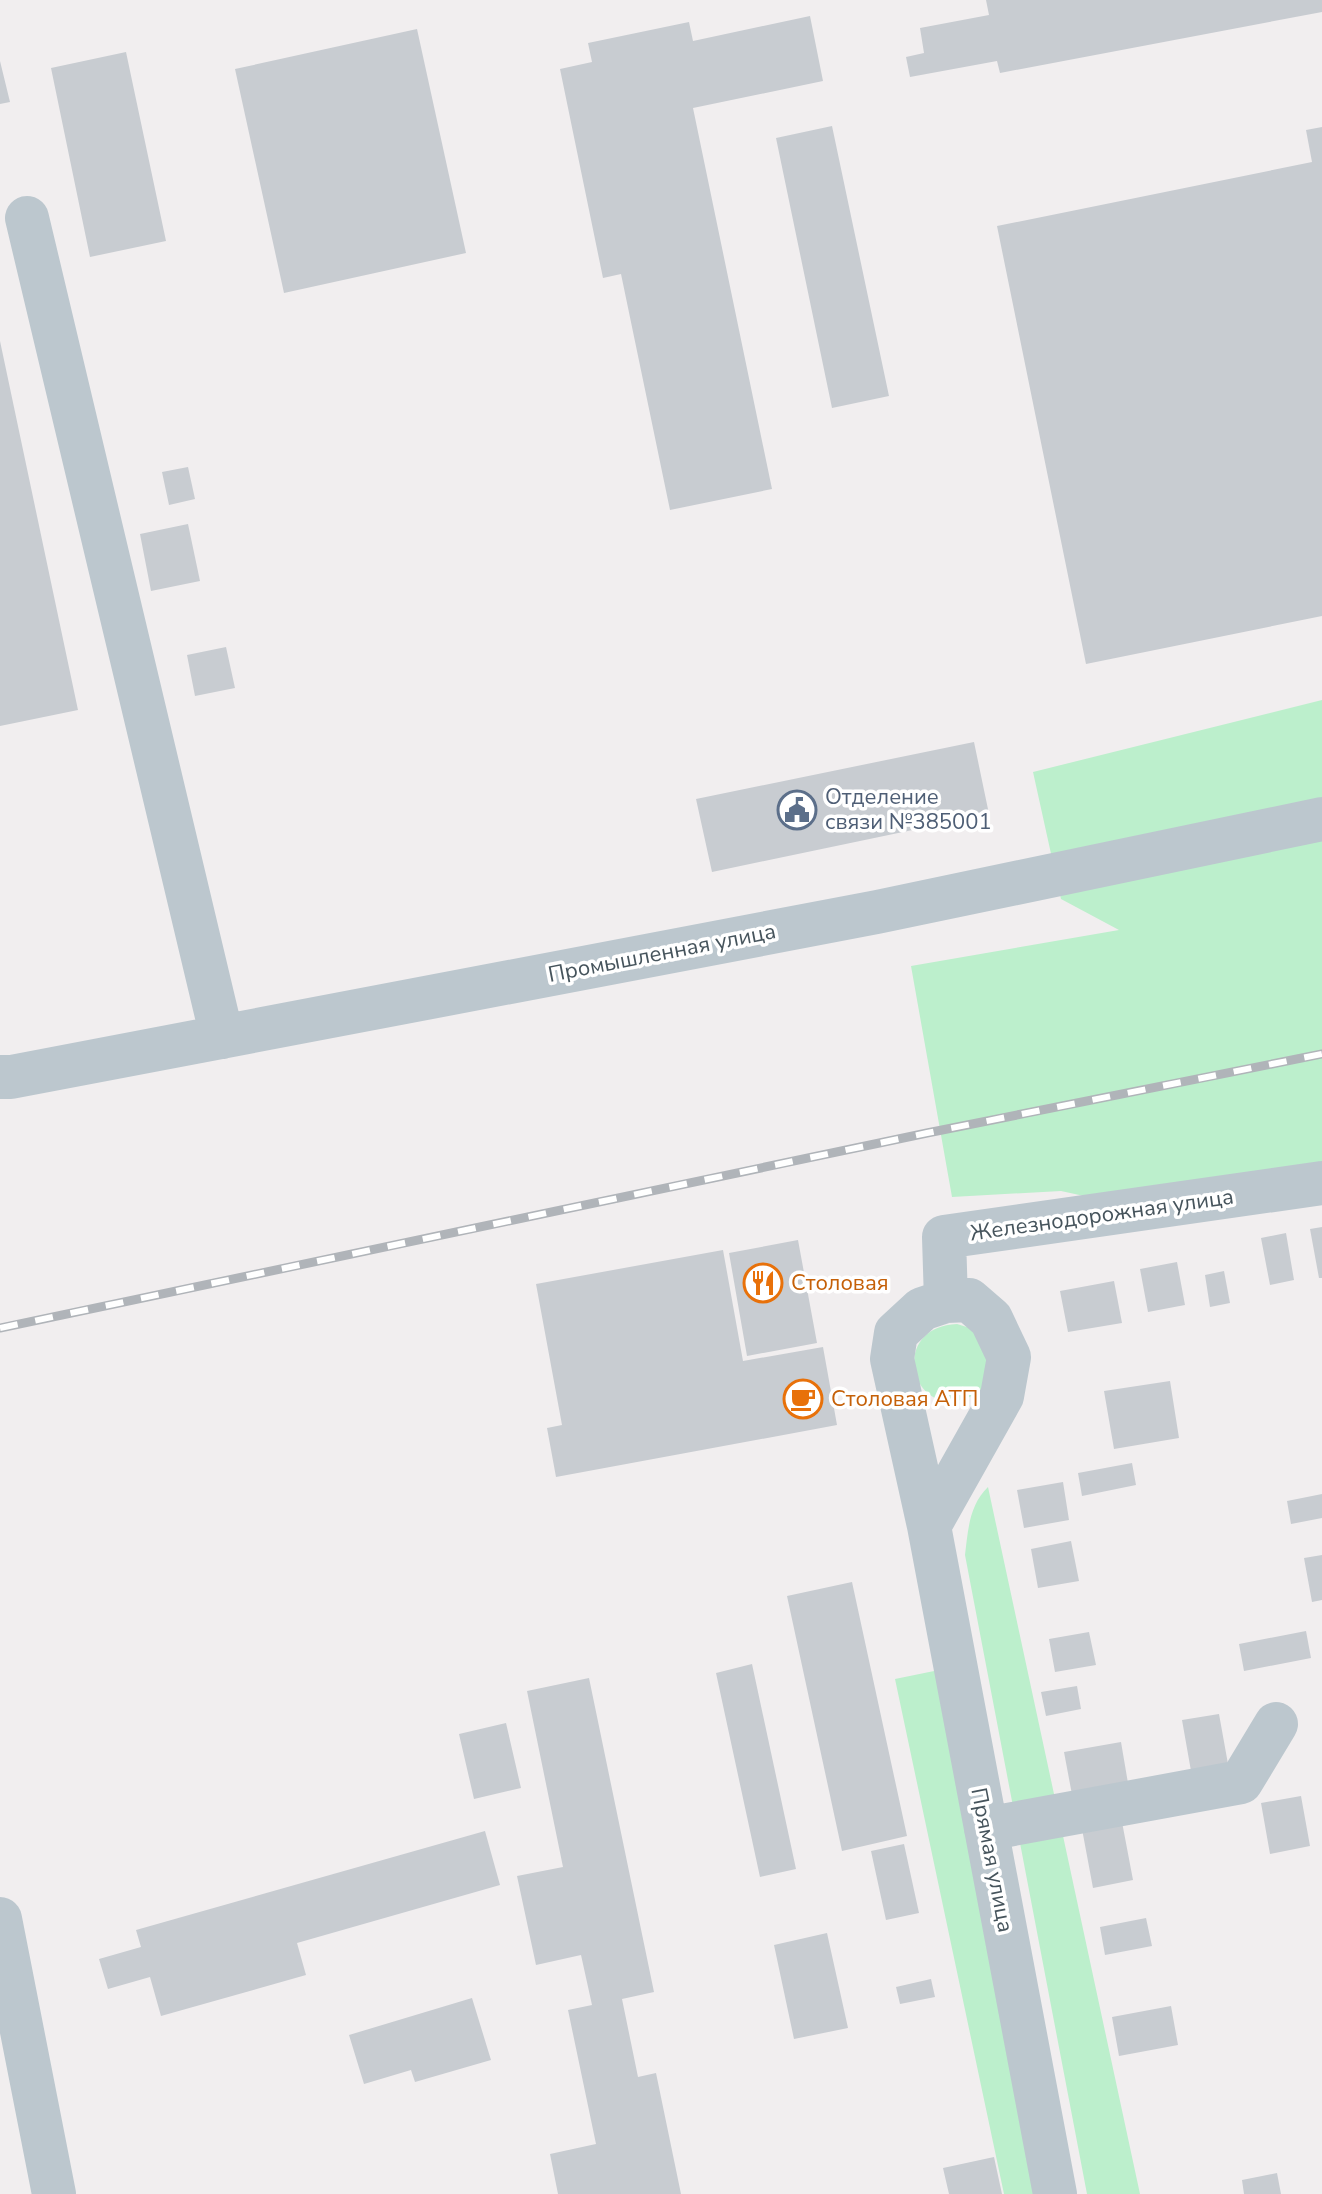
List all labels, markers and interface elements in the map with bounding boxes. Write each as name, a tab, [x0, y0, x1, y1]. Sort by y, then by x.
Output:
place label: Отделение связи №385001	[825, 782, 992, 837]
public building icon: Отделение связи №385001	[776, 789, 818, 831]
street label: Промышленная улица	[546, 916, 778, 990]
street label: Железнодорожная улица	[968, 1182, 1236, 1248]
restaurant icon: Столовая	[742, 1262, 784, 1304]
place label: Столовая	[791, 1268, 889, 1298]
cafe icon: Столовая АТП	[782, 1378, 824, 1420]
place label: Столовая АТП	[831, 1384, 978, 1414]
street label: Прямая улица	[963, 1785, 1021, 1935]

